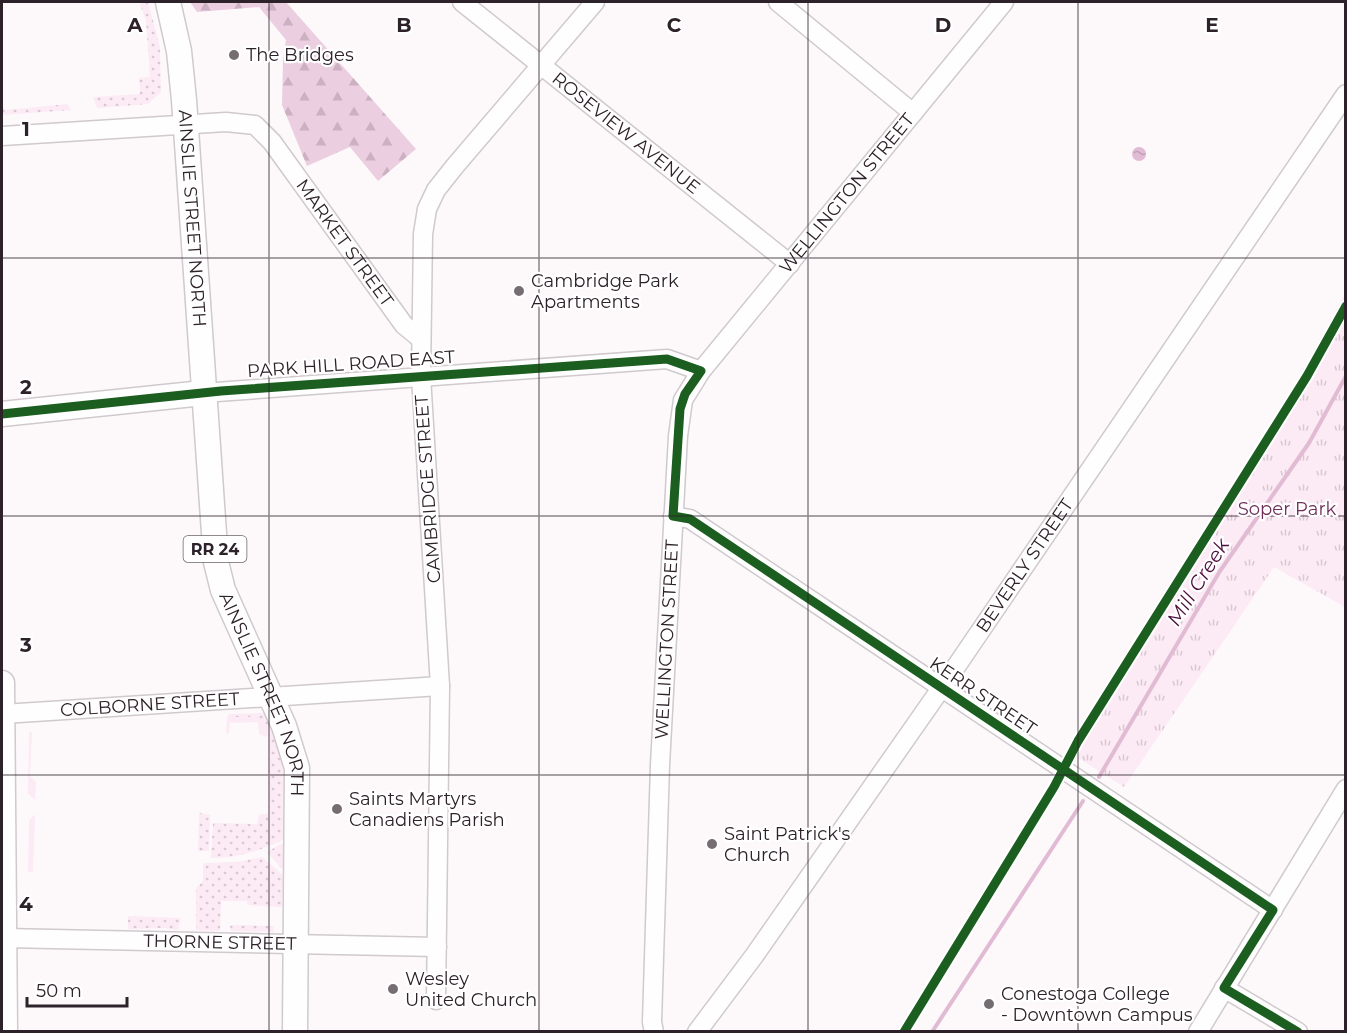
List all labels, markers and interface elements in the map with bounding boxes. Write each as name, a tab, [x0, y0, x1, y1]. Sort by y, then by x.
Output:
text: A	[126, 13, 143, 37]
text: B	[396, 13, 412, 37]
text: C	[667, 13, 682, 37]
text: D	[935, 13, 951, 37]
text: E	[1205, 13, 1219, 37]
place label: The Bridges	[246, 44, 354, 66]
marker: The Bridges	[227, 48, 241, 62]
street label: ROSEVIEW AVENUE	[548, 67, 704, 199]
street label: AINSLIE STREET NORTH	[174, 109, 211, 328]
street label: WELLINGTON STREET	[775, 109, 919, 278]
text: 1	[22, 117, 30, 141]
street label: MARKET STREET	[291, 175, 398, 311]
place label: Cambridge Park Apartments	[531, 270, 679, 313]
marker: Cambridge Park Apartments	[512, 284, 526, 298]
street label: PARK HILL ROAD EAST	[246, 346, 456, 382]
text: 2	[20, 375, 32, 399]
street label: CAMBRIDGE STREET	[410, 393, 446, 584]
street label: BEVERLY STREET	[972, 494, 1078, 637]
park label: Soper Park	[1238, 498, 1336, 520]
water label: Mill Creek	[1162, 533, 1235, 630]
road number: RR 24	[184, 536, 246, 562]
street label: WELLINGTON STREET	[650, 538, 683, 740]
street label: AINSLIE STREET NORTH	[214, 589, 309, 797]
text: 3	[19, 633, 32, 657]
street label: KERR STREET	[925, 652, 1041, 740]
street label: COLBORNE STREET	[59, 688, 241, 721]
place label: Saints Martyrs Canadiens Parish	[349, 788, 505, 831]
marker: Saints Martyrs Canadiens Parish	[330, 802, 344, 816]
place label: Saint Patrick's Church	[724, 823, 851, 866]
marker: Saint Patrick's Church	[705, 837, 719, 851]
text: 4	[19, 892, 33, 916]
street label: THORNE STREET	[143, 930, 297, 955]
place label: Wesley United Church	[405, 968, 537, 1011]
scale bar	[27, 970, 128, 1008]
text: 50 m	[36, 980, 82, 1002]
marker: Wesley United Church	[386, 982, 400, 996]
place label: Conestoga College - Downtown Campus	[1001, 983, 1193, 1026]
marker: Conestoga College - Downtown Campus	[982, 997, 996, 1011]

